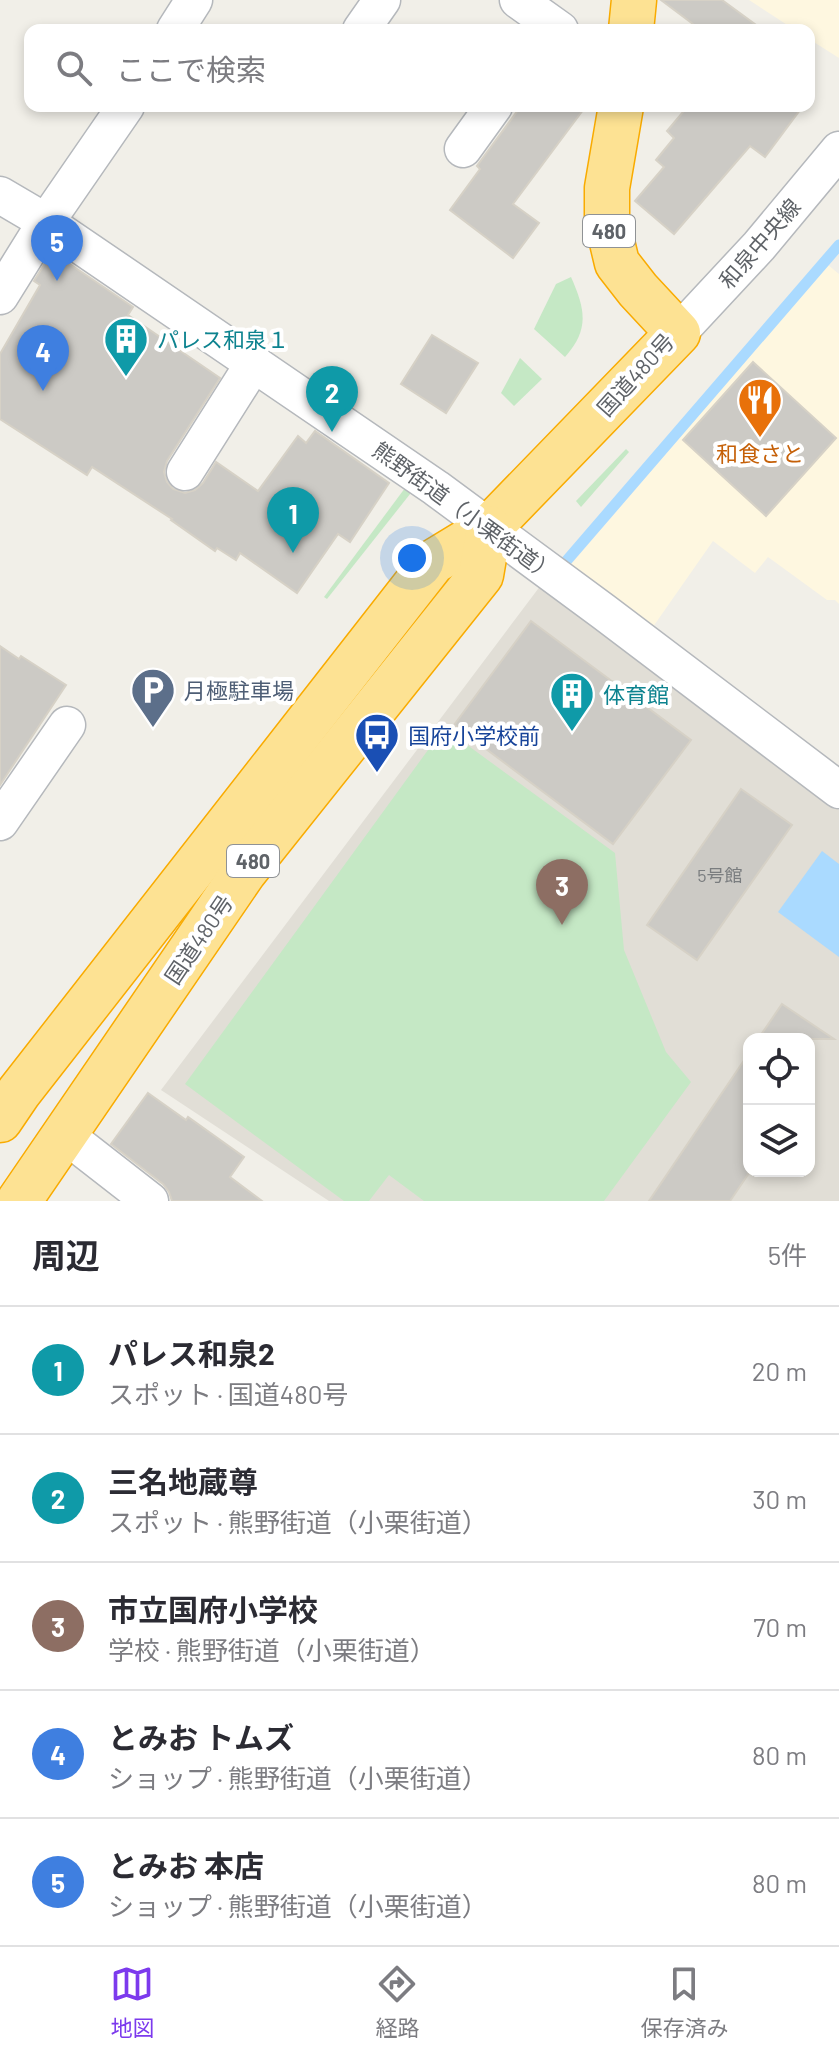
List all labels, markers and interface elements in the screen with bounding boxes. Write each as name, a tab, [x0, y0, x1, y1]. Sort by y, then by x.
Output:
search box	[24, 24, 815, 112]
icon: search	[52, 46, 96, 90]
text: ここで検索	[116, 51, 266, 87]
street label: 和泉中央線	[713, 193, 805, 293]
pin: 5	[31, 215, 83, 281]
road number: 480	[583, 215, 635, 247]
building icon: パレス和泉１	[102, 315, 150, 378]
pin: 4	[17, 325, 69, 391]
place label: パレス和泉１	[157, 326, 289, 352]
street label: 国道480号	[591, 327, 679, 421]
pin: 2	[306, 366, 358, 432]
restaurant icon: 和食さと	[736, 376, 784, 439]
street label: 熊野街道（小栗街道）	[368, 436, 562, 586]
place label: 和食さと	[716, 440, 804, 466]
pin: 1	[267, 487, 319, 553]
your location	[392, 538, 432, 578]
parking icon: 月極駐車場	[129, 666, 177, 729]
building icon: 体育館	[548, 670, 596, 733]
place label: 月極駐車場	[184, 677, 294, 703]
place label: 体育館	[603, 681, 669, 707]
bus stop icon: 国府小学校前	[353, 711, 401, 774]
place label: 国府小学校前	[408, 722, 540, 748]
road number: 480	[227, 845, 279, 877]
pin: 3	[536, 859, 588, 925]
house number: 5号館	[697, 864, 743, 886]
street label: 国道480号	[159, 889, 237, 989]
map controls	[743, 1033, 815, 1177]
button: locate	[743, 1033, 815, 1105]
button: layers	[743, 1105, 815, 1177]
text: 周辺	[32, 1234, 100, 1275]
text: 5件	[768, 1239, 807, 1270]
text: パレス和泉2	[108, 1335, 275, 1371]
text: 1	[53, 1355, 63, 1386]
text: 20 m	[752, 1355, 807, 1386]
text: スポット · 国道480号	[108, 1378, 348, 1409]
text: 三名地蔵尊	[108, 1463, 258, 1499]
text: 2	[51, 1483, 65, 1514]
text: 30 m	[752, 1483, 807, 1514]
text: スポット · 熊野街道（小栗街道）	[108, 1506, 488, 1537]
text: 市立国府小学校	[108, 1591, 318, 1627]
text: 3	[51, 1611, 65, 1642]
text: 70 m	[753, 1611, 807, 1642]
text: 学校 · 熊野街道（小栗街道）	[108, 1634, 436, 1665]
text: とみお トムズ	[108, 1719, 294, 1755]
text: 4	[50, 1739, 66, 1770]
text: 80 m	[752, 1739, 807, 1770]
text: ショップ · 熊野街道（小栗街道）	[108, 1762, 488, 1793]
text: とみお 本店	[108, 1847, 264, 1883]
text: 5	[51, 1867, 65, 1898]
text: 80 m	[752, 1867, 807, 1898]
text: ショップ · 熊野街道（小栗街道）	[108, 1890, 488, 1921]
tab: 地図	[110, 1962, 155, 2042]
tab: 経路	[375, 1962, 420, 2042]
tab: 保存済み	[640, 1962, 729, 2042]

